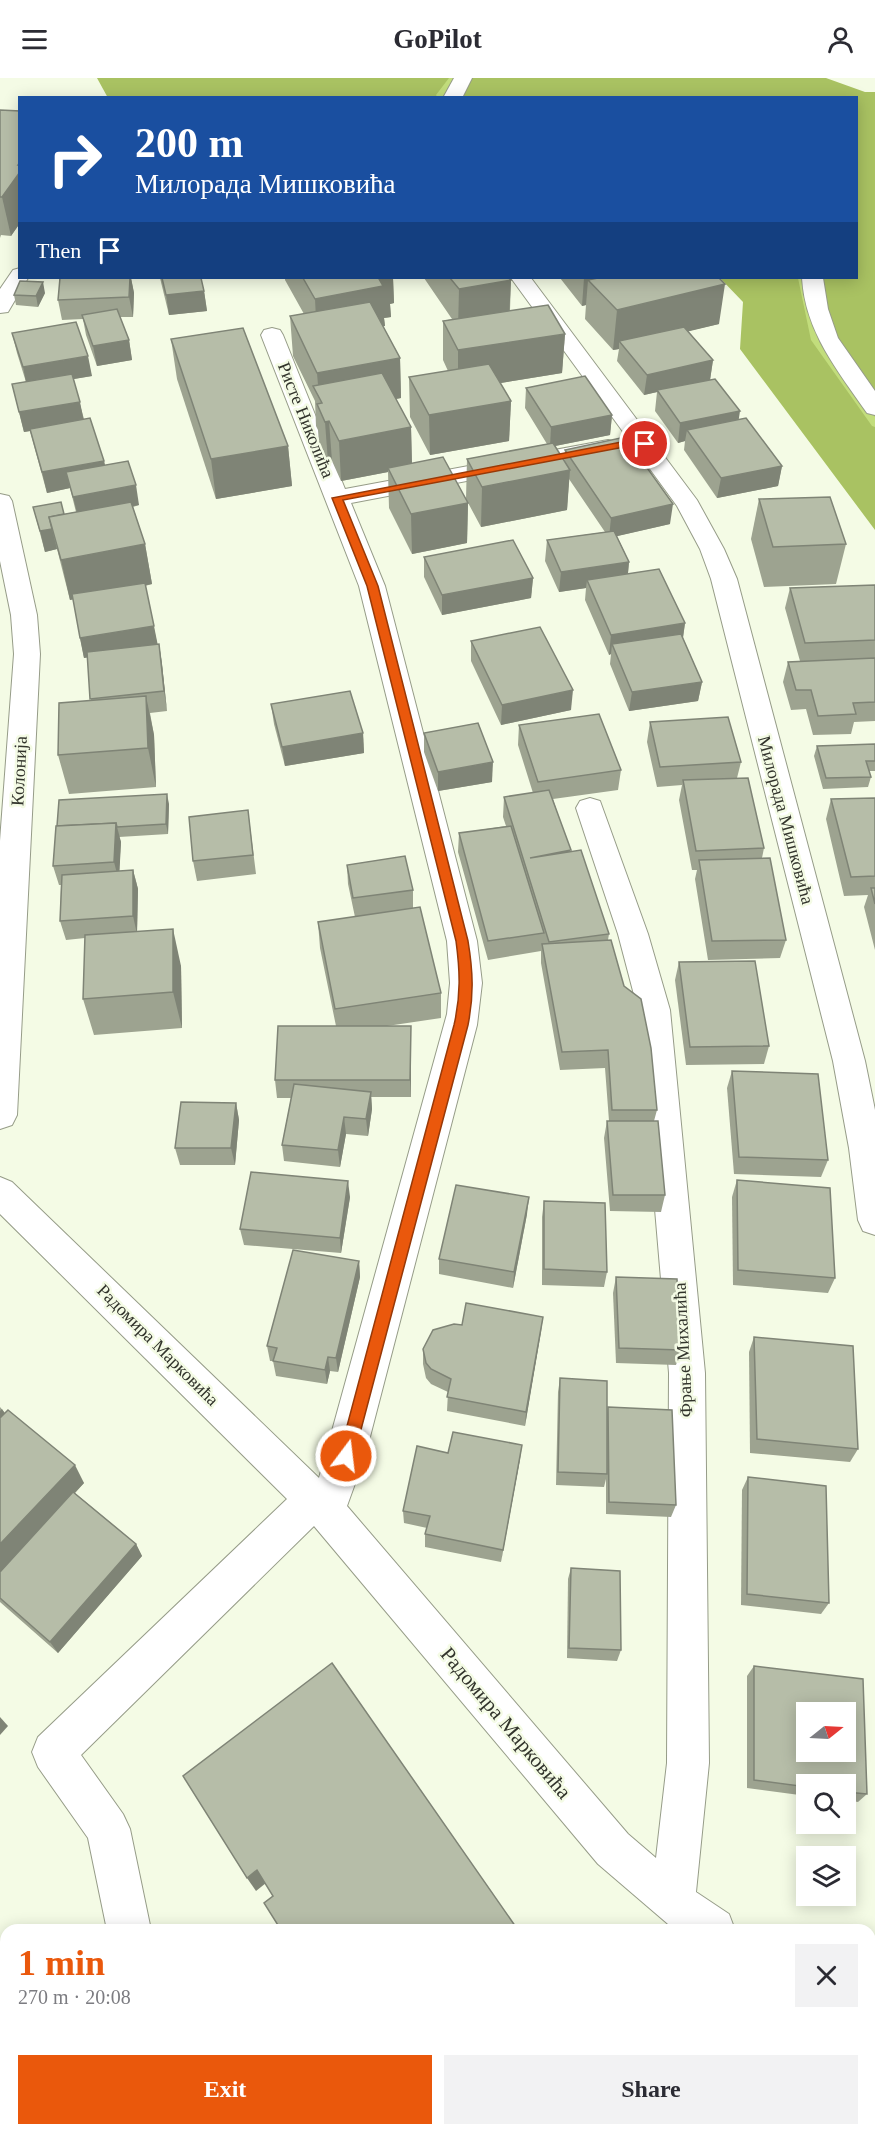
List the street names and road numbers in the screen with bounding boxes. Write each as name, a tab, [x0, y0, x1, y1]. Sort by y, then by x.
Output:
street label: Ристе Николића	[274, 359, 338, 481]
street label: Милорада Мишковића	[754, 734, 818, 906]
street label: Колонија	[7, 735, 31, 807]
street label: Радомира Марковића	[93, 1280, 223, 1410]
street label: Фрање Михалића	[669, 1282, 697, 1418]
street label: Радомира Марковића	[436, 1642, 577, 1804]

